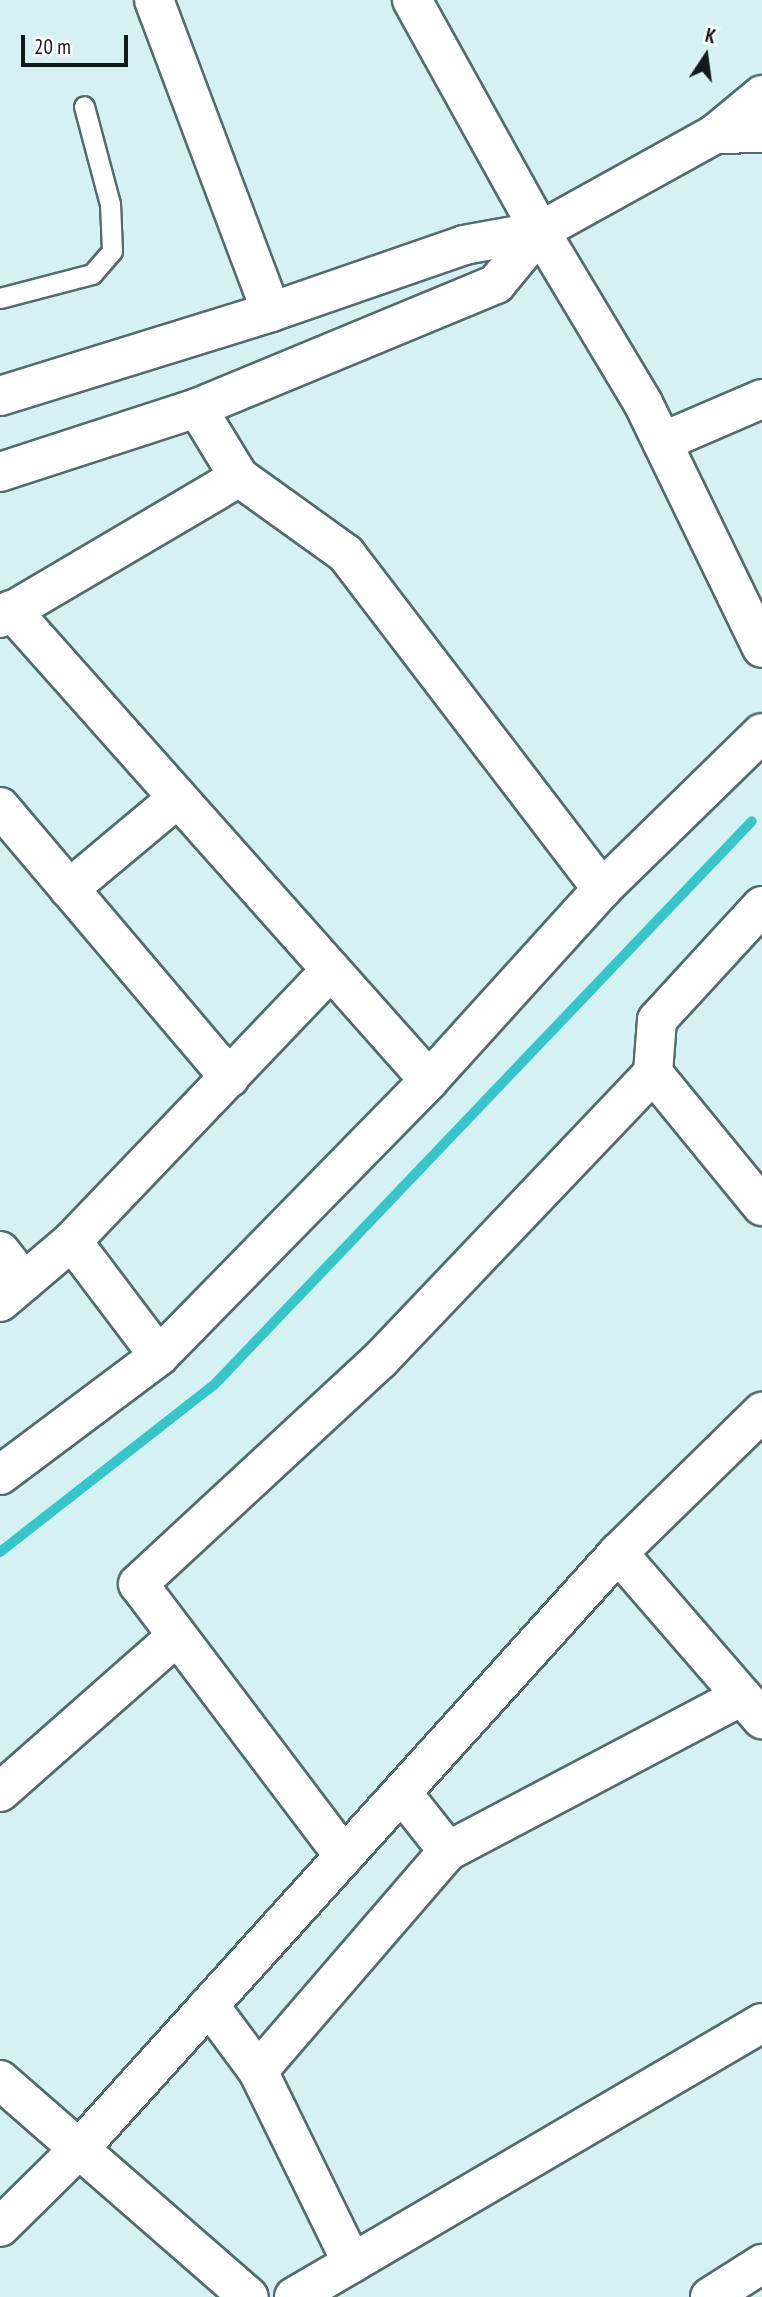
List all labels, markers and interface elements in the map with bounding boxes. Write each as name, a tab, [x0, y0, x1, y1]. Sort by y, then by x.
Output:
scale bar	[24, 21, 131, 65]
north arrow	[671, 21, 741, 91]
text: K	[703, 23, 718, 48]
text: 20 m	[34, 33, 71, 60]

